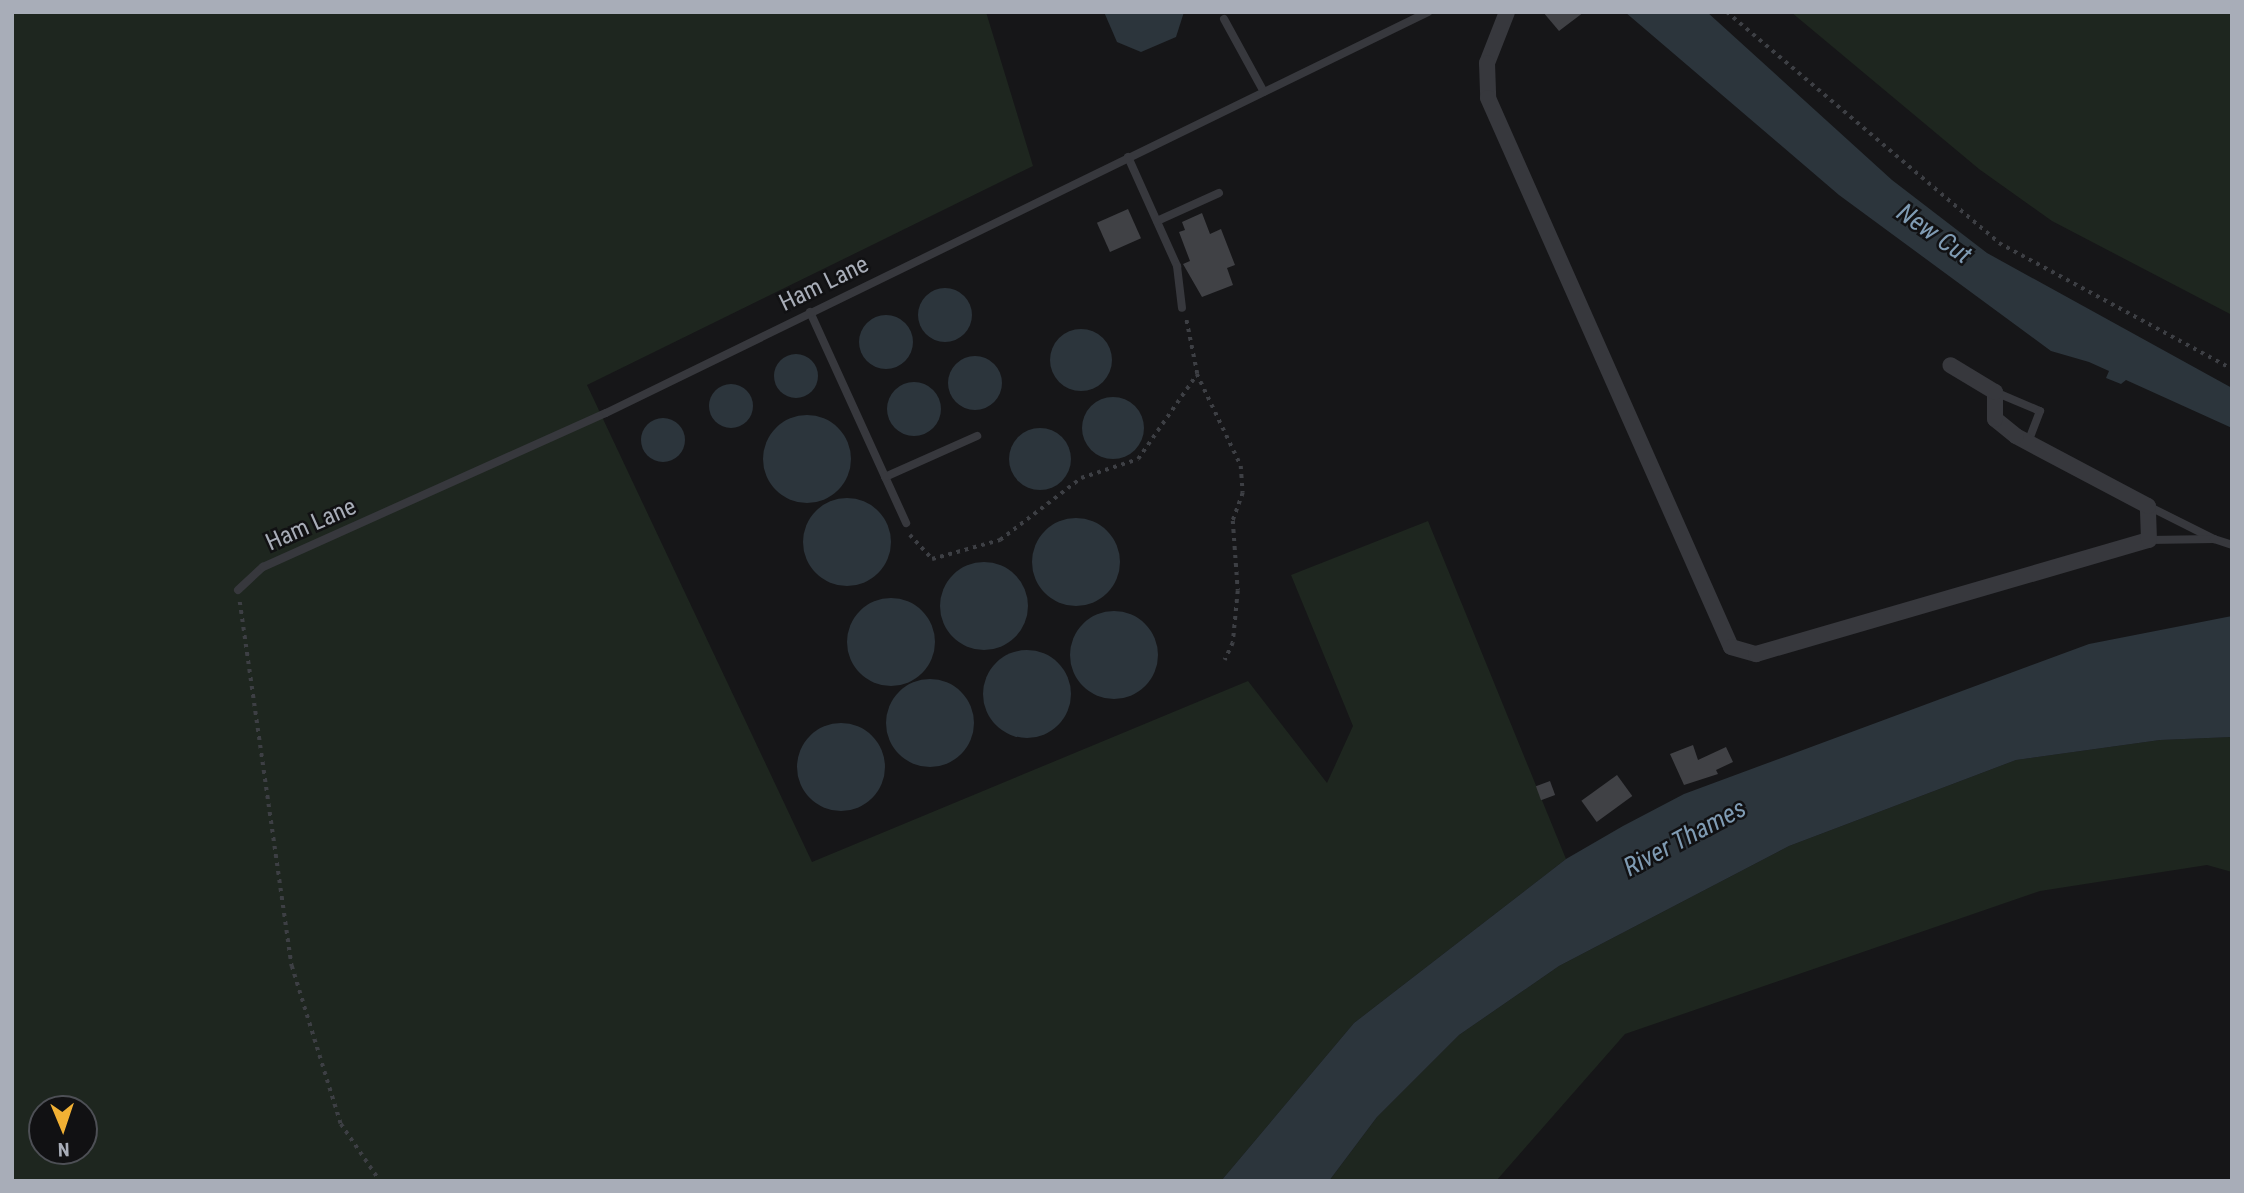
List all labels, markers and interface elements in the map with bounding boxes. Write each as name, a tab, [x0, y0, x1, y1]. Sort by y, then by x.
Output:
water label: New Cut	[1891, 197, 1977, 271]
street label: Ham Lane	[775, 250, 873, 318]
street label: Ham Lane	[261, 492, 361, 558]
water label: River Thames	[1618, 793, 1752, 883]
north arrow	[28, 1095, 98, 1165]
text: N	[57, 1138, 70, 1161]

